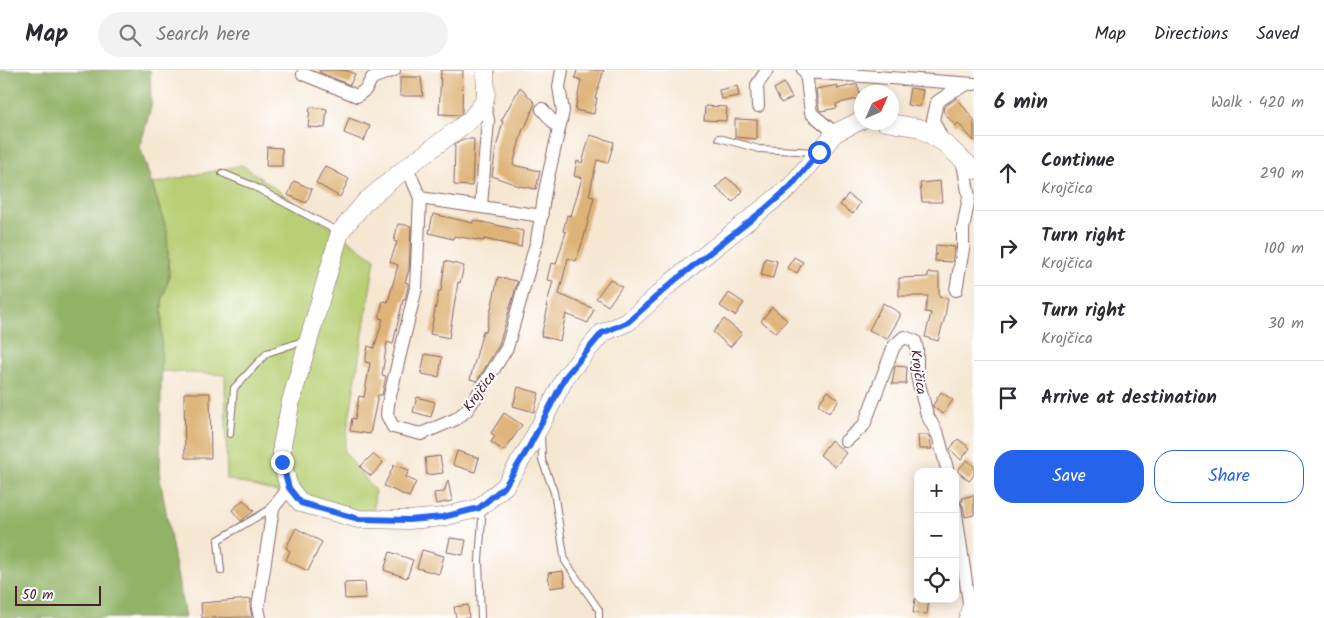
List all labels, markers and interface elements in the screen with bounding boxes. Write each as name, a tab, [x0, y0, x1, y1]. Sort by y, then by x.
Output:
search box	[98, 12, 448, 57]
text: Map	[25, 15, 68, 54]
text: Search here	[156, 20, 250, 50]
text: Map	[1094, 20, 1126, 49]
text: Directions	[1154, 20, 1228, 49]
text: Saved	[1256, 20, 1299, 49]
icon: search	[116, 21, 144, 49]
north arrow	[854, 85, 899, 130]
text: 6 min	[994, 86, 1048, 119]
text: Walk · 420 m	[1211, 90, 1304, 115]
route start	[808, 141, 831, 164]
text: Continue	[1041, 146, 1114, 176]
icon: ahead	[994, 159, 1022, 187]
text: 290 m	[1260, 161, 1304, 186]
text: Krojčica	[1041, 176, 1093, 201]
text: Turn right	[1041, 221, 1126, 251]
icon: right	[994, 234, 1022, 262]
text: 100 m	[1264, 236, 1304, 261]
text: Krojčica	[1041, 251, 1093, 276]
text: Turn right	[1041, 296, 1126, 326]
icon: right	[994, 309, 1022, 337]
text: 30 m	[1268, 311, 1304, 336]
text: Krojčica	[1041, 326, 1093, 351]
street label: Krojčica	[904, 348, 932, 396]
street label: Krojčica	[458, 367, 502, 416]
text: Arrive at destination	[1041, 383, 1217, 413]
icon: arrive	[994, 384, 1022, 412]
button: Save	[994, 450, 1144, 503]
button: Share	[1154, 450, 1304, 503]
route end	[271, 451, 294, 474]
map controls	[914, 468, 959, 603]
button: +	[914, 468, 959, 513]
button: −	[914, 513, 959, 558]
button: locate	[914, 558, 959, 603]
scale bar	[15, 583, 101, 606]
text: 50 m	[22, 584, 53, 606]

